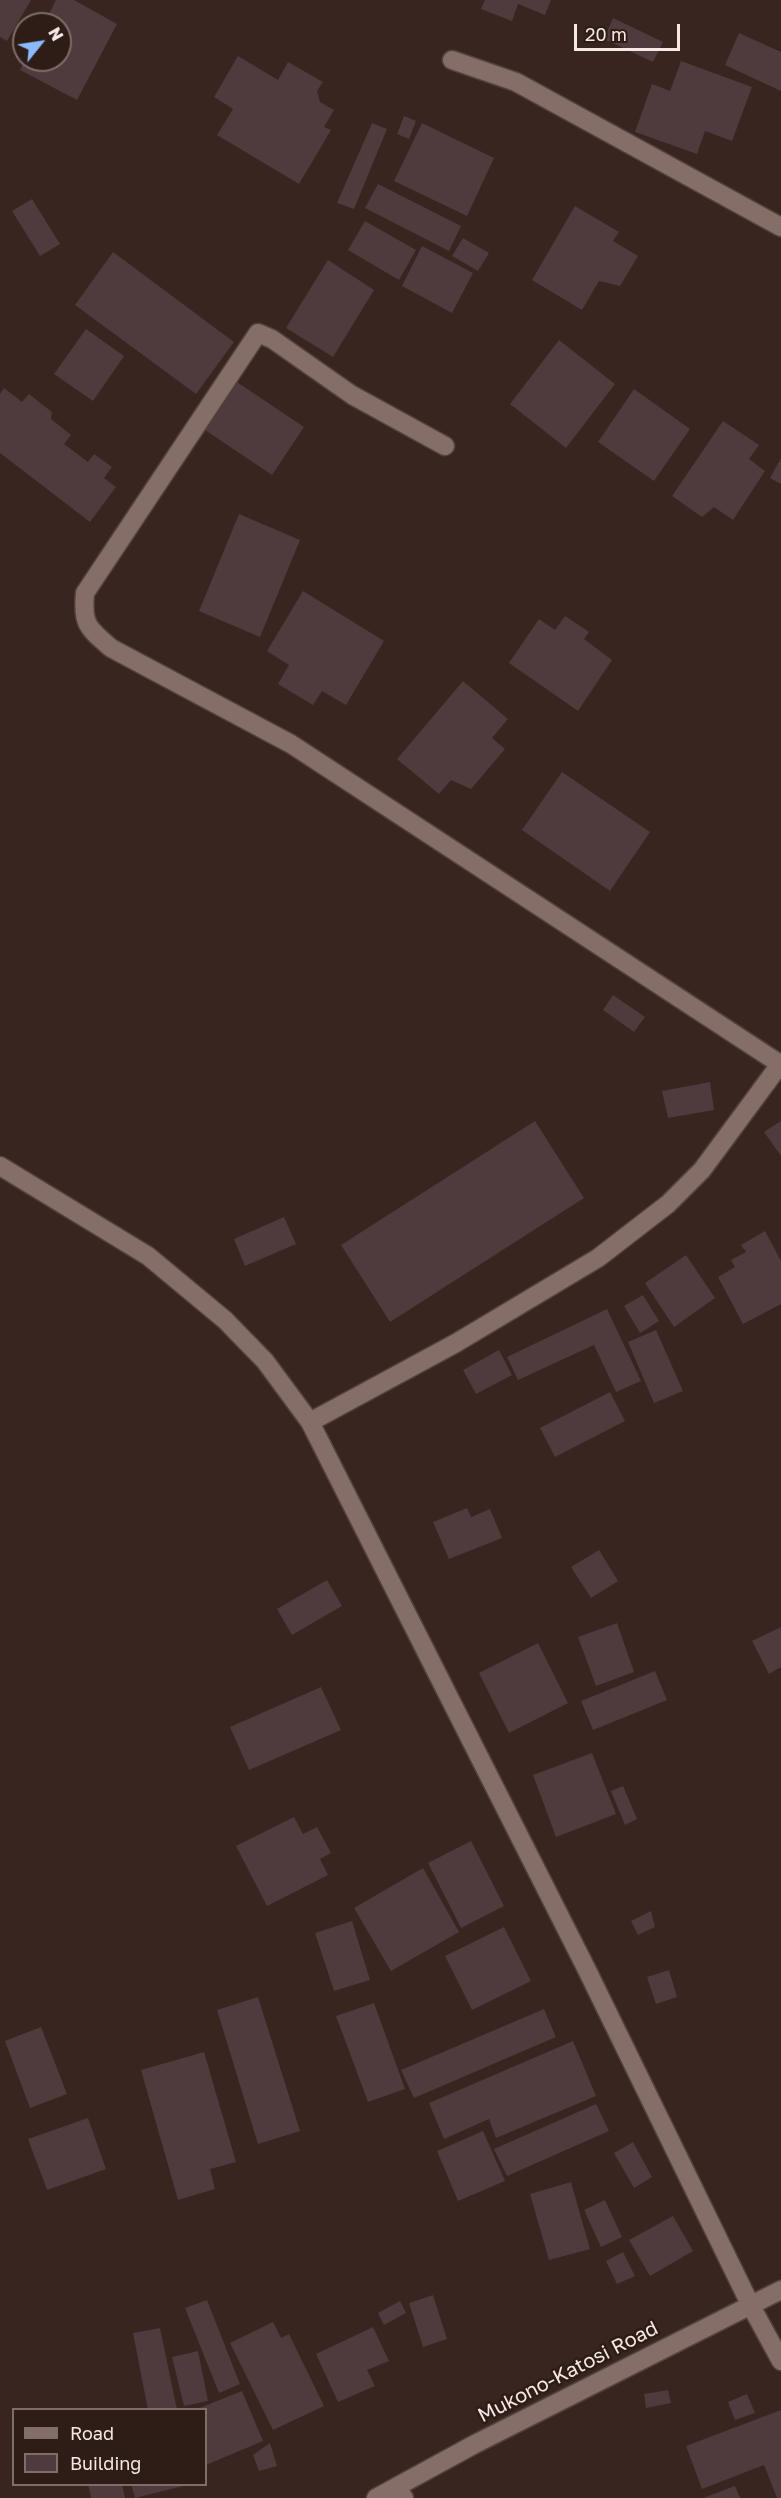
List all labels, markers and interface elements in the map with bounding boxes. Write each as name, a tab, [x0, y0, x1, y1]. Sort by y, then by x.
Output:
north arrow	[12, 12, 72, 72]
scale bar	[577, 12, 684, 50]
text: 20 m	[585, 23, 627, 45]
text: N	[44, 24, 68, 44]
street label: Mukono-Katosi Road	[474, 2316, 662, 2428]
legend	[12, 2408, 207, 2486]
text: Road	[70, 2422, 114, 2444]
text: Building	[70, 2452, 141, 2474]

